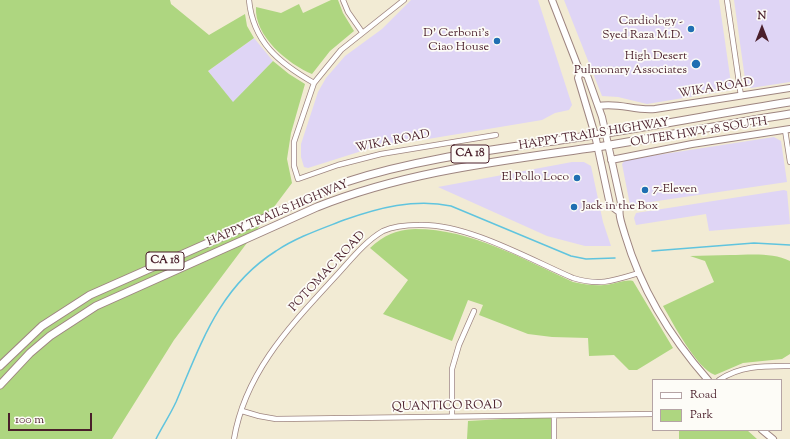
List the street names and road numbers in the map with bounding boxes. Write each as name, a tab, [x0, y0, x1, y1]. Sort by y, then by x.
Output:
street label: WIKA ROAD	[678, 76, 754, 102]
street label: OUTER HWY 18 SOUTH	[629, 115, 769, 151]
street label: HAPPY TRAILS HIGHWAY	[518, 116, 670, 154]
street label: WIKA ROAD	[355, 128, 431, 156]
road number: CA 18	[451, 145, 489, 163]
street label: HAPPY TRAILS HIGHWAY	[205, 178, 351, 250]
street label: POTOMAC ROAD	[287, 229, 369, 315]
road number: CA 18	[146, 252, 184, 270]
street label: QUANTICO ROAD	[392, 399, 502, 415]

